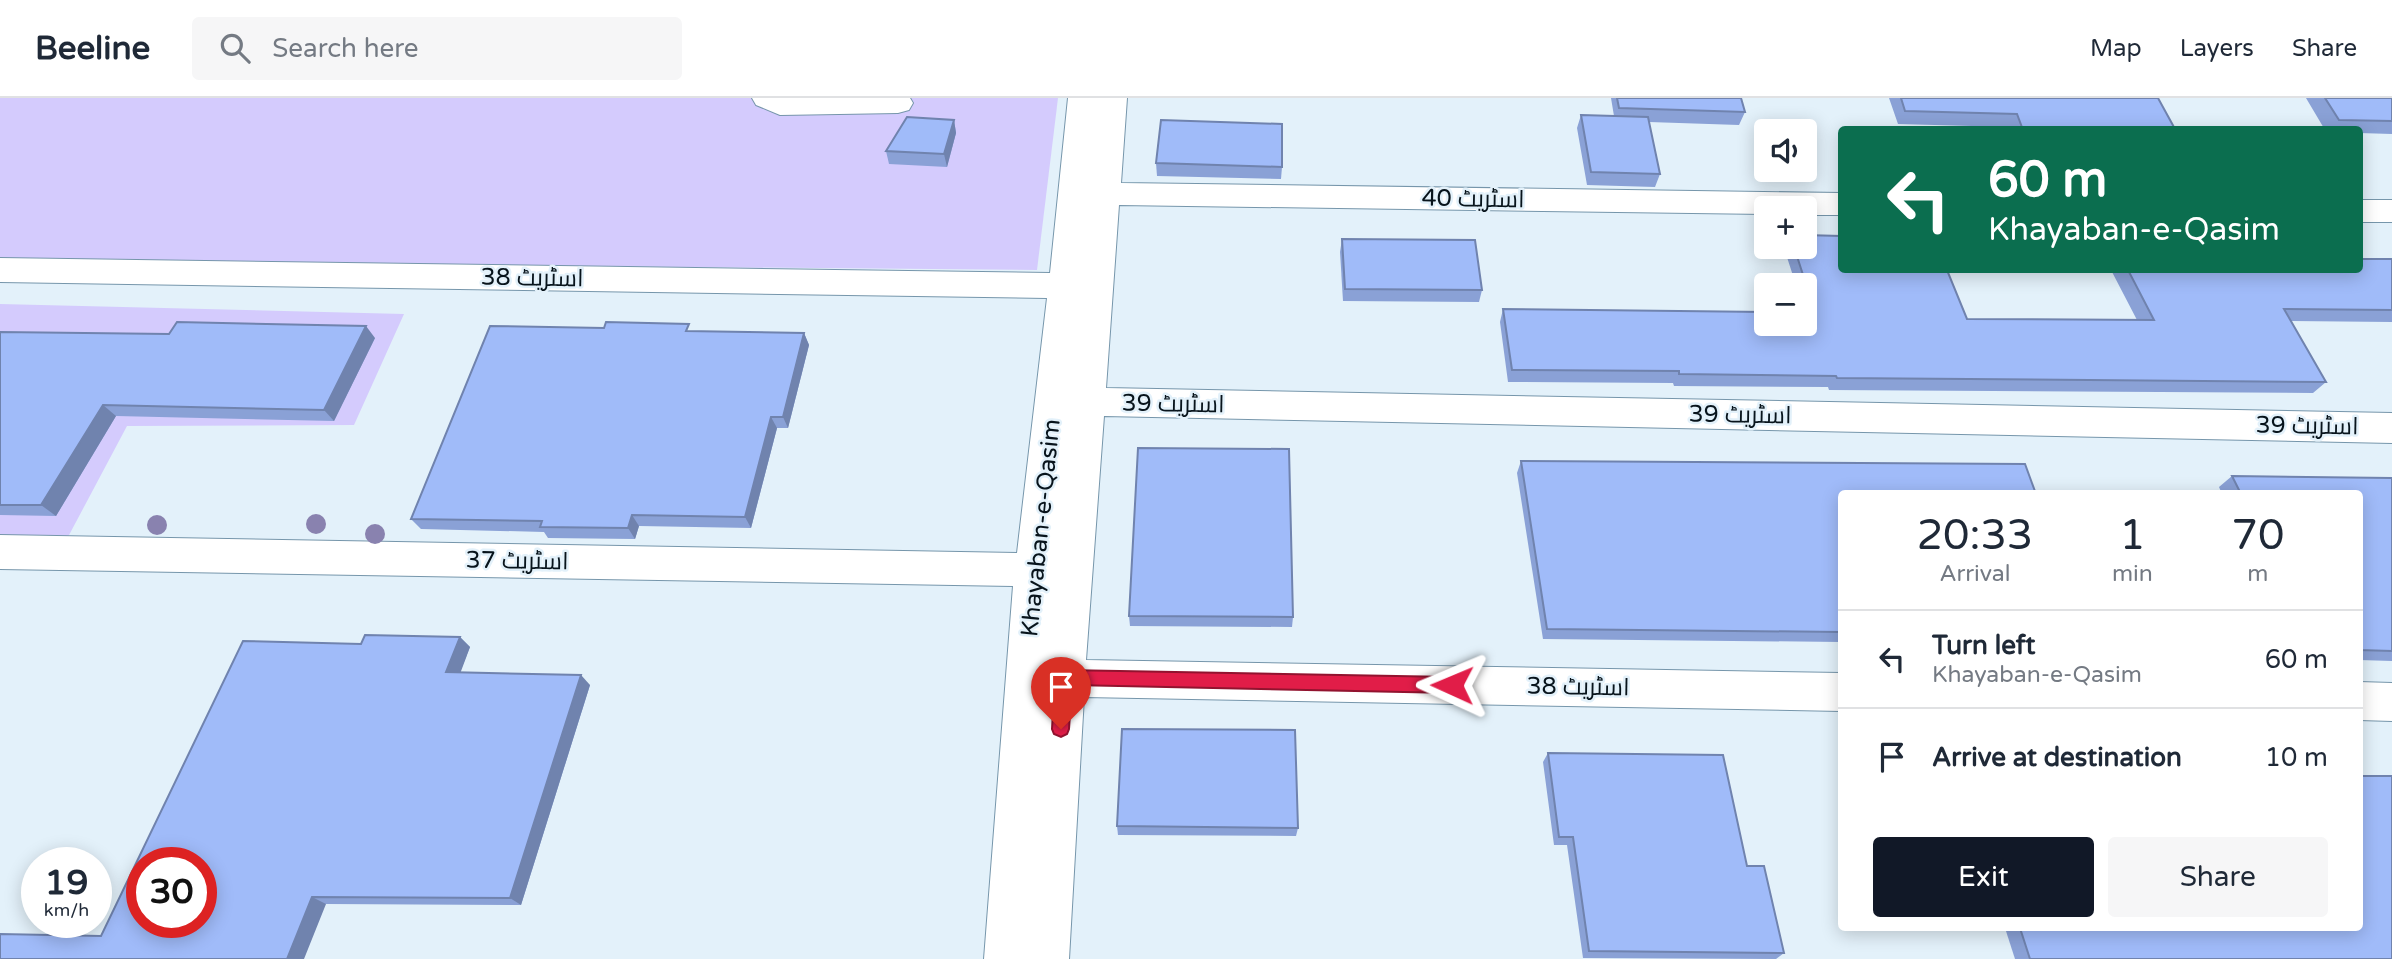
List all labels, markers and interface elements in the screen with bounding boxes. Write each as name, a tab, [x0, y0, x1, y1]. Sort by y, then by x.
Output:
search box	[192, 17, 682, 80]
text: Beeline	[35, 29, 150, 68]
icon: search	[216, 29, 254, 67]
text: Search here	[272, 33, 418, 64]
text: Map	[2090, 34, 2142, 63]
text: Layers	[2180, 34, 2254, 63]
text: Share	[2292, 34, 2357, 63]
map controls	[1754, 119, 1817, 336]
button: sound	[1754, 119, 1817, 182]
text: 60 m	[1988, 151, 2107, 210]
icon: left	[1873, 154, 1964, 245]
street label: اسٹریٹ 40	[1421, 184, 1525, 214]
button: +	[1754, 196, 1817, 259]
text: Khayaban-e-Qasim	[1988, 211, 2280, 249]
street label: اسٹریٹ 38	[480, 263, 584, 293]
button: −	[1754, 273, 1817, 336]
street label: اسٹریٹ 39	[1121, 389, 1225, 419]
street label: اسٹریٹ 39	[1688, 400, 1792, 430]
street label: اسٹریٹ 39	[2255, 411, 2359, 441]
street label: Khayaban-e-Qasim	[1015, 418, 1067, 638]
text: 20:33	[1917, 510, 2033, 561]
text: 1	[2119, 510, 2146, 561]
text: 70	[2232, 510, 2284, 561]
street label: اسٹریٹ 37	[465, 546, 569, 576]
text: Arrival	[1939, 560, 2010, 588]
text: min	[2112, 560, 2153, 588]
text: m	[2247, 560, 2268, 588]
text: Turn left	[1932, 630, 2035, 661]
icon: left	[1873, 640, 1911, 678]
text: 60 m	[2265, 644, 2328, 675]
position arrow	[1415, 648, 1489, 722]
pin	[1031, 657, 1091, 729]
text: Khayaban-e-Qasim	[1932, 661, 2142, 689]
icon: arrive	[1042, 668, 1080, 706]
street label: اسٹریٹ 38	[1526, 672, 1630, 702]
icon: arrive	[1873, 738, 1911, 776]
text: Arrive at destination	[1932, 742, 2182, 773]
text: 10 m	[2265, 742, 2328, 773]
button: Exit	[1873, 837, 2094, 917]
button: Share	[2108, 837, 2328, 917]
speed limit sign: 30	[126, 847, 217, 938]
text: 19	[45, 862, 88, 904]
text: km/h	[44, 899, 89, 921]

